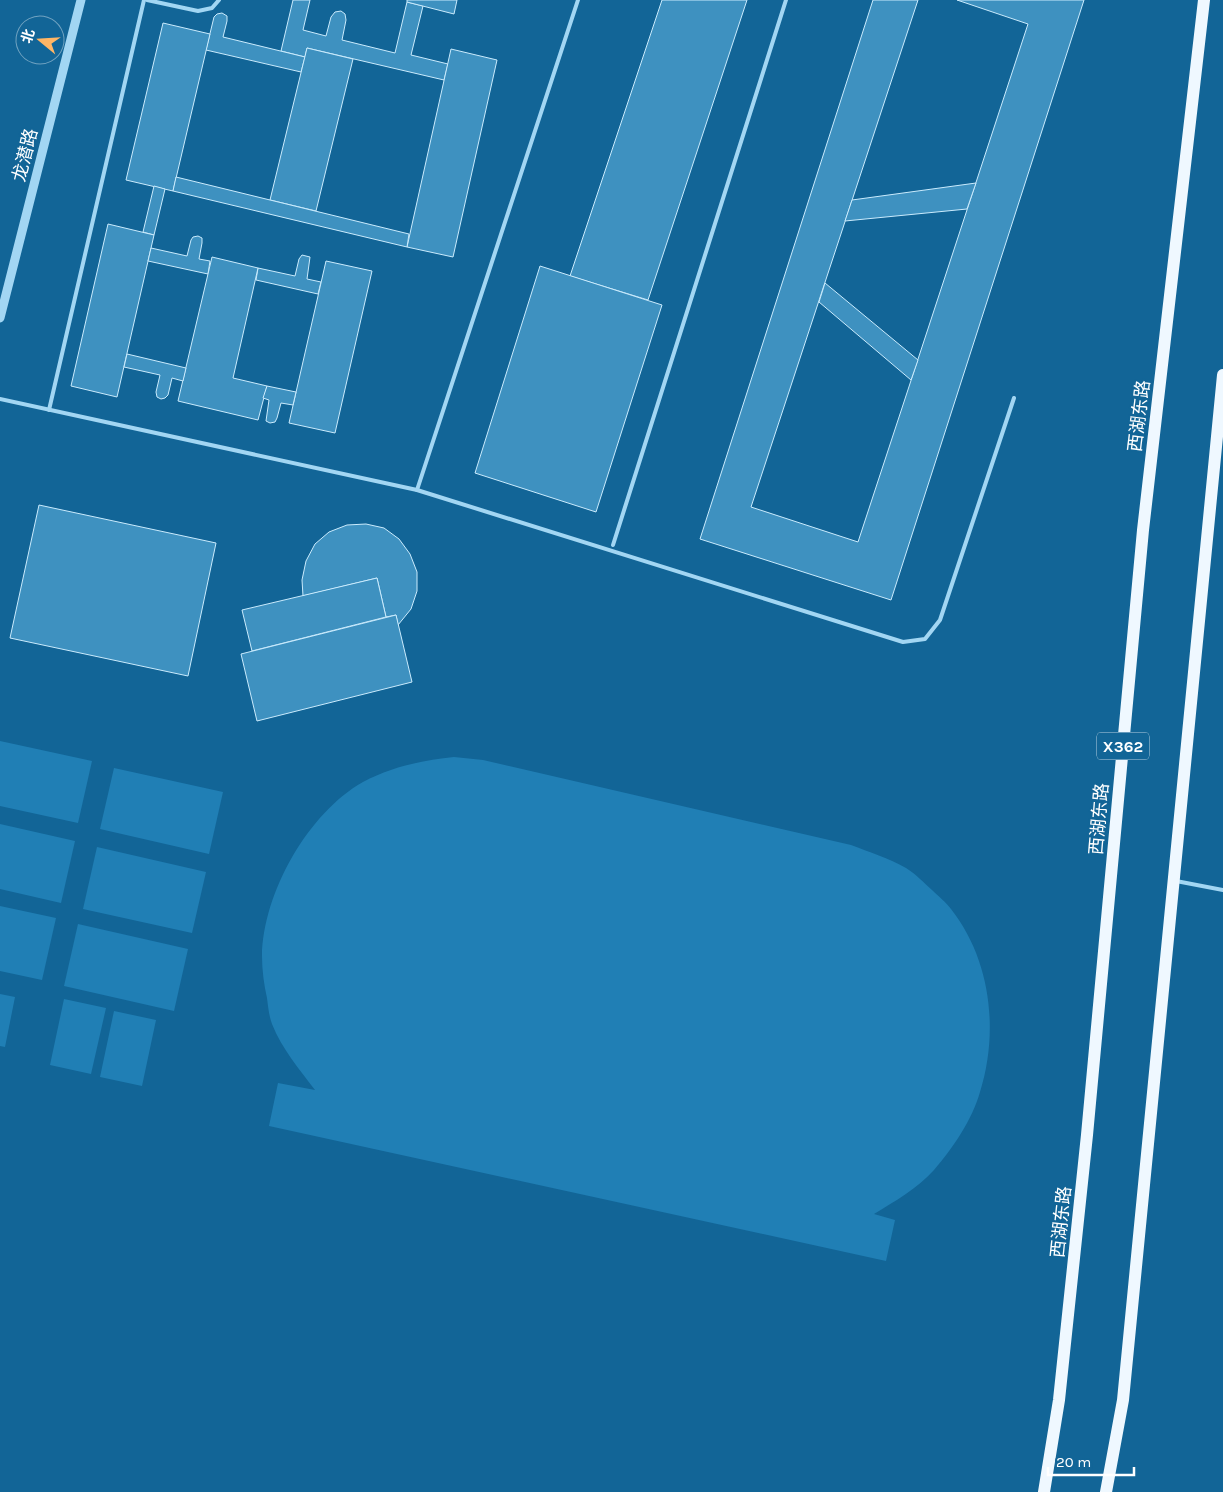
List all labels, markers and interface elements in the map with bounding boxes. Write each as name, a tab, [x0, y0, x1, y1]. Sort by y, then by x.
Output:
north arrow	[15, 15, 65, 65]
text: 北	[18, 27, 38, 45]
street label: 龙潜路	[8, 126, 42, 184]
street label: 西湖东路	[1124, 379, 1154, 453]
road number: X362	[1097, 732, 1149, 759]
street label: 西湖东路	[1085, 782, 1113, 856]
street label: 西湖东路	[1046, 1185, 1076, 1259]
scale bar	[1048, 1444, 1134, 1476]
text: 20 m	[1056, 1453, 1091, 1471]

